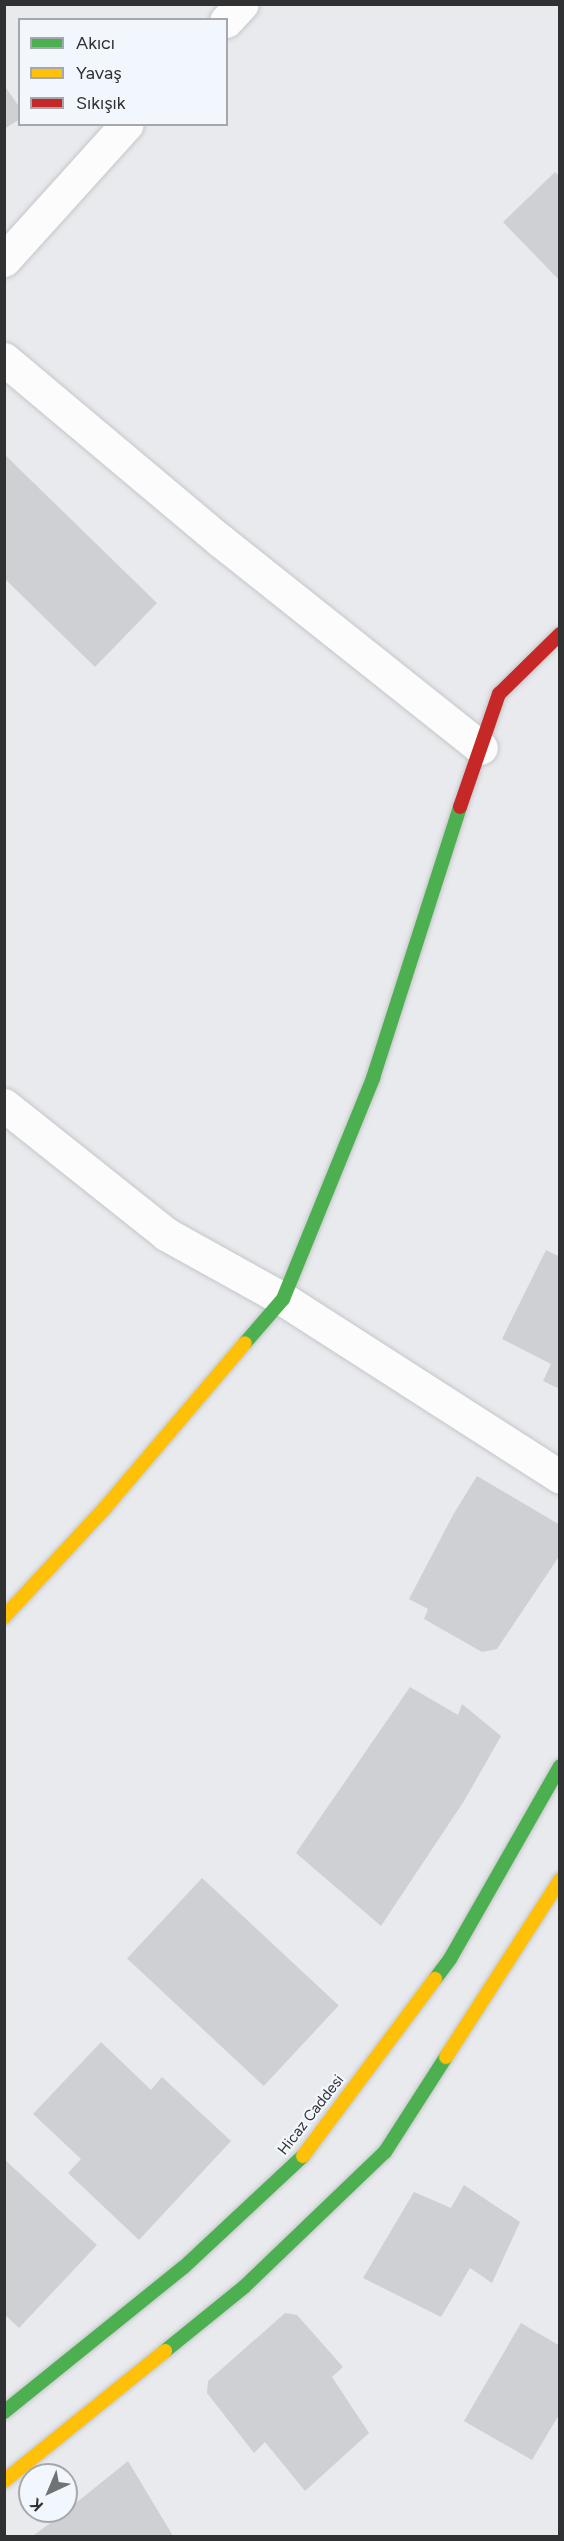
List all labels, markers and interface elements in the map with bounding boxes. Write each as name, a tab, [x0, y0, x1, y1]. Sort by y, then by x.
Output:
legend	[18, 18, 228, 126]
text: Akıcı	[76, 32, 115, 54]
text: Yavaş	[76, 62, 122, 84]
text: Sıkışık	[76, 92, 126, 114]
street label: Hicaz Caddesi	[274, 2072, 348, 2158]
north arrow	[18, 2463, 78, 2523]
text: K	[26, 2494, 47, 2515]

